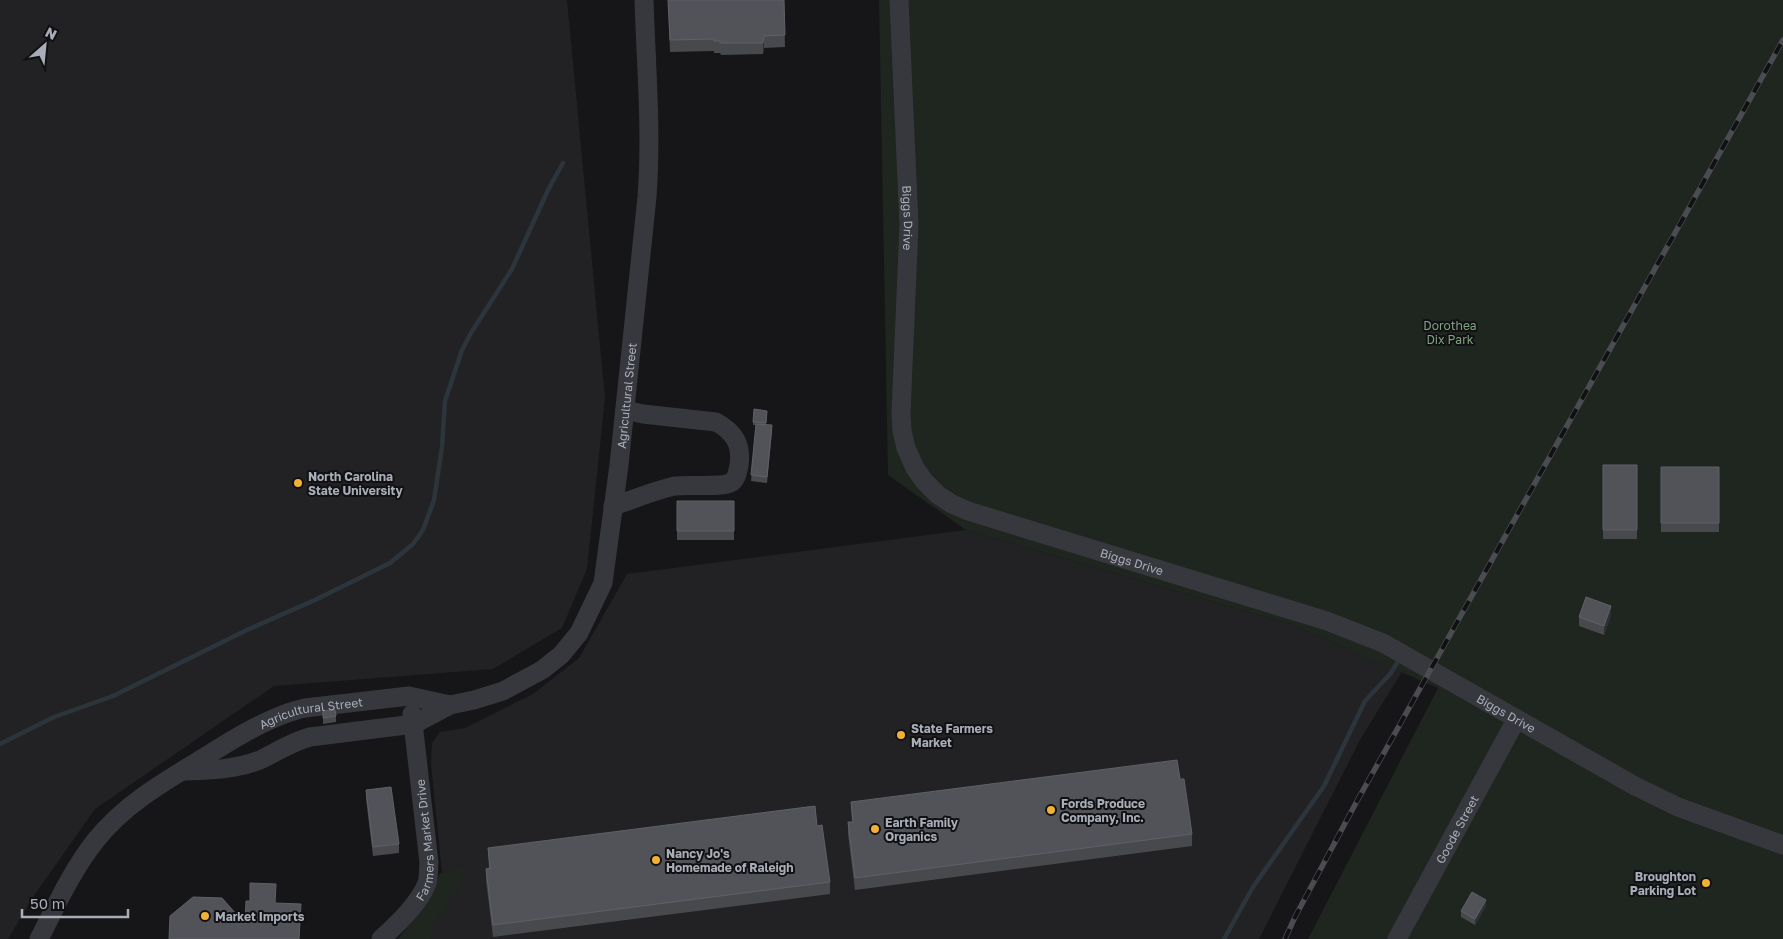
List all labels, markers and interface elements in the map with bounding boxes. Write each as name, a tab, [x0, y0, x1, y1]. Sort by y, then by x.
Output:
north arrow	[20, 20, 70, 70]
text: N	[43, 23, 60, 43]
street label: Biggs Drive	[900, 185, 917, 251]
park label: Dorothea Dix Park	[1423, 318, 1477, 347]
street label: Agricultural Street	[613, 342, 639, 449]
place label: North Carolina State University	[308, 469, 404, 498]
marker: North Carolina State University	[292, 477, 304, 489]
street label: Biggs Drive	[1099, 545, 1165, 578]
street label: Biggs Drive	[1474, 690, 1538, 736]
street label: Agricultural Street	[257, 694, 364, 732]
place label: State Farmers Market	[911, 721, 993, 750]
marker: State Farmers Market	[895, 729, 907, 741]
street label: Farmers Market Drive	[412, 778, 437, 903]
street label: Goode Street	[1432, 792, 1481, 866]
place label: Fords Produce Company, Inc.	[1061, 796, 1145, 825]
marker: Fords Produce Company, Inc.	[1045, 804, 1057, 816]
place label: Earth Family Organics	[885, 815, 959, 844]
marker: Earth Family Organics	[869, 823, 881, 835]
place label: Nancy Jo's Homemade of Raleigh	[666, 846, 793, 875]
marker: Nancy Jo's Homemade of Raleigh	[650, 854, 662, 866]
place label: Broughton Parking Lot	[1630, 869, 1696, 898]
marker: Broughton Parking Lot	[1700, 877, 1712, 889]
scale bar	[22, 886, 129, 918]
text: 50 m	[30, 894, 65, 912]
place label: Market Imports	[215, 909, 305, 924]
marker: Market Imports	[199, 910, 211, 922]

